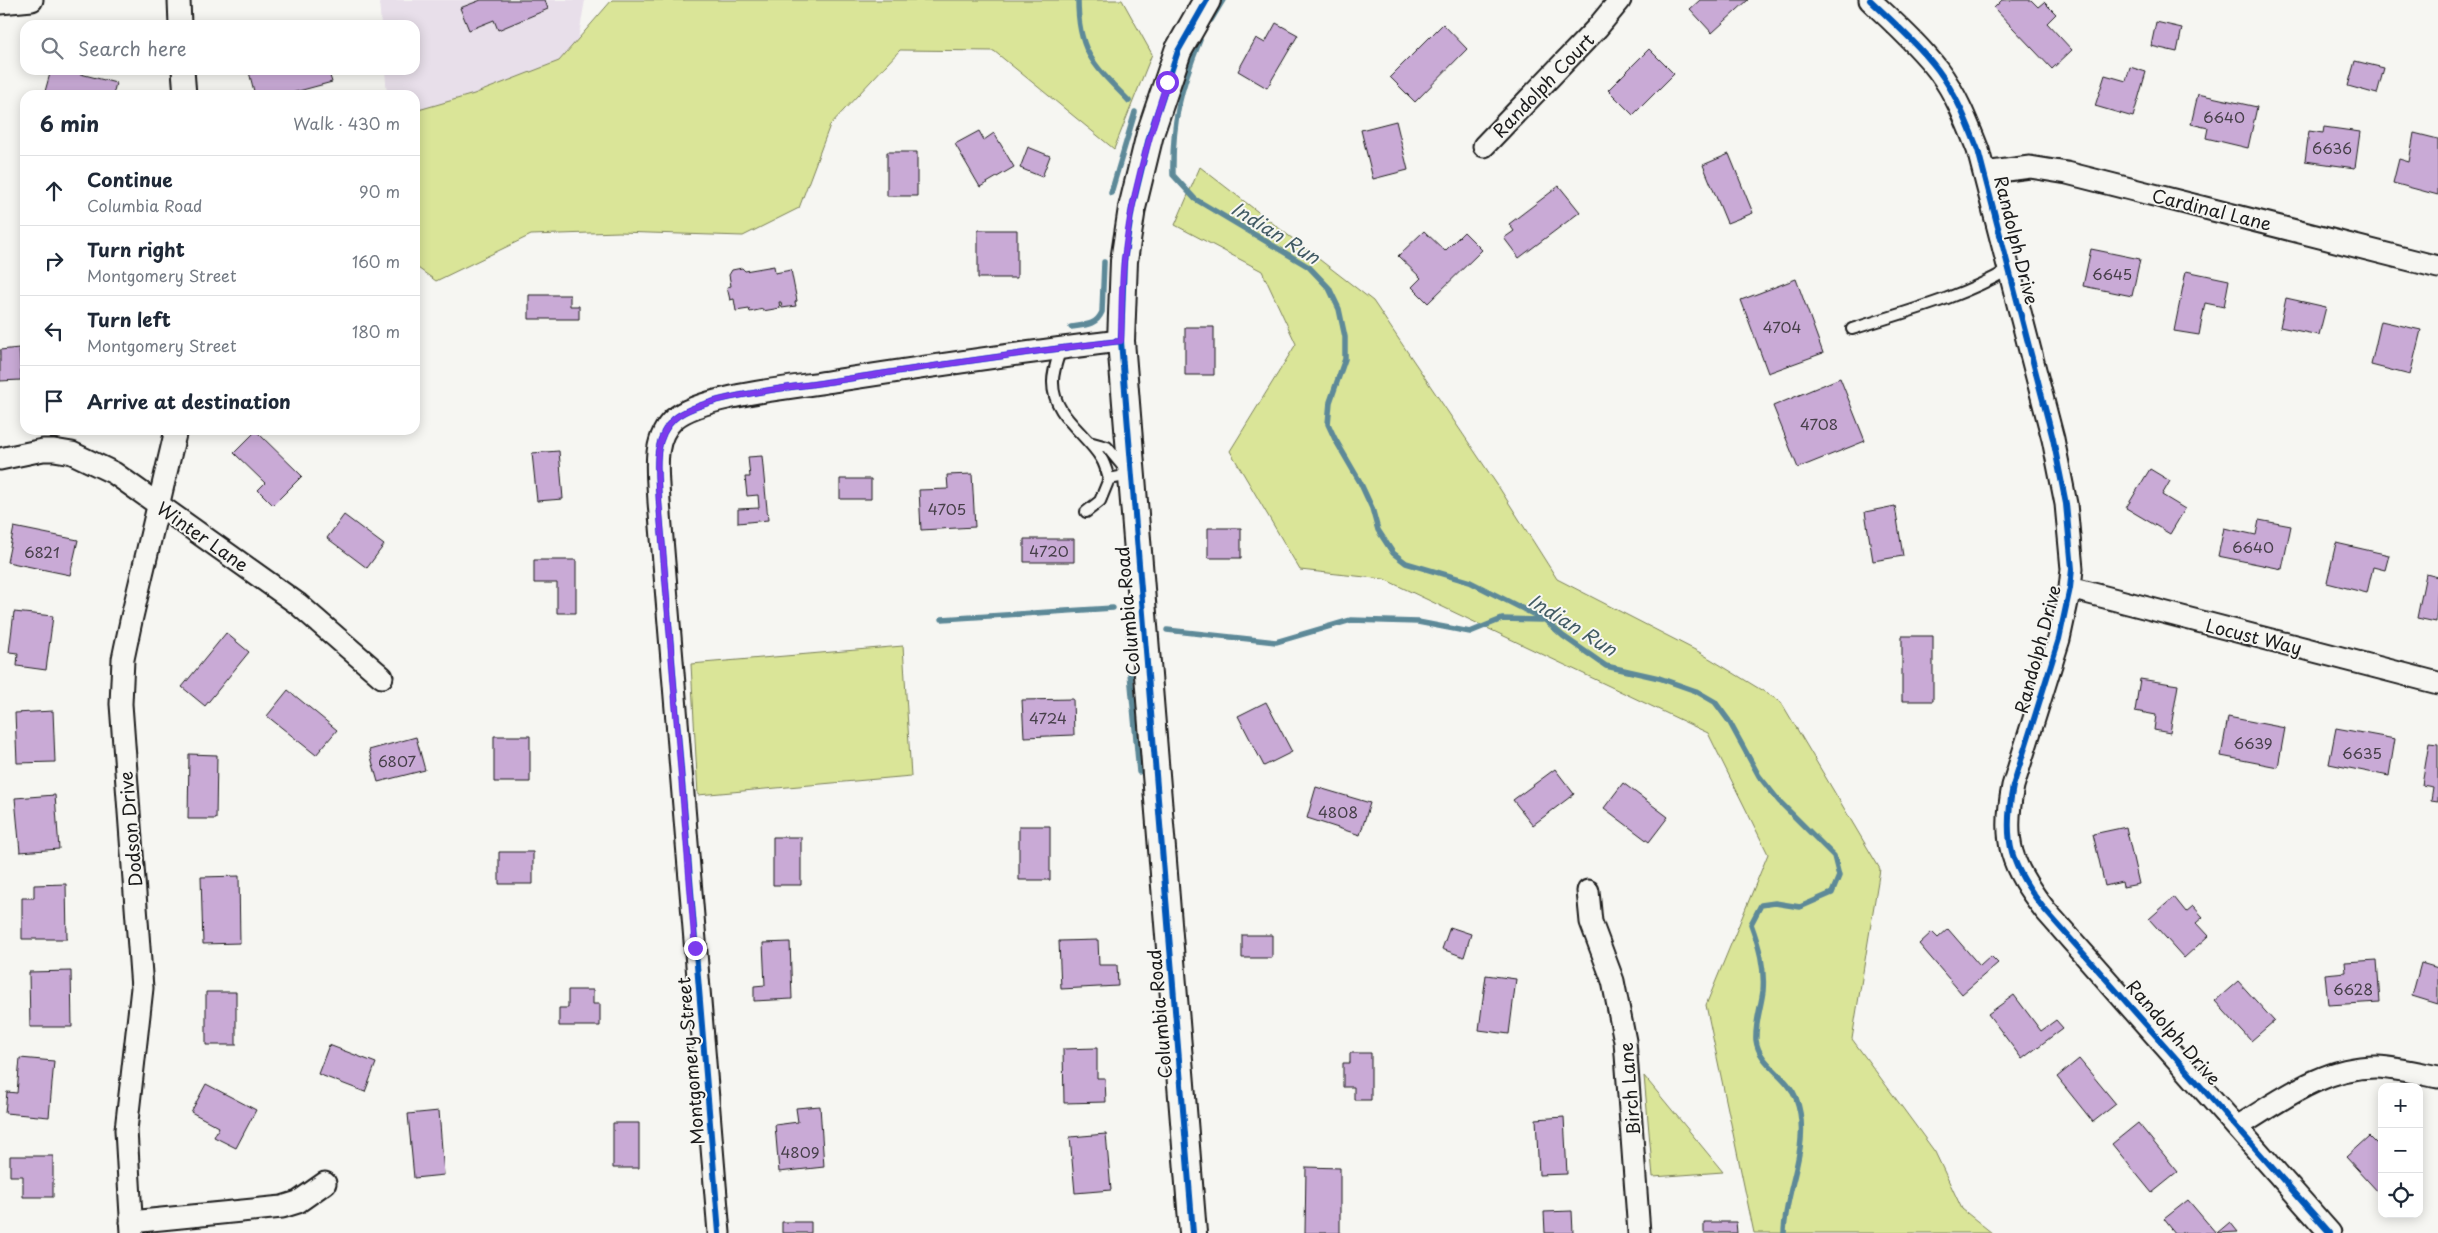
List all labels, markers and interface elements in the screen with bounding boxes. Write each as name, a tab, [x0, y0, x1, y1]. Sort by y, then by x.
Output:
search box	[20, 20, 420, 75]
street label: Randolph Court	[1486, 27, 1600, 143]
icon: search	[38, 34, 66, 62]
text: Search here	[78, 34, 187, 62]
route start	[1156, 71, 1179, 94]
house number: 6640	[2203, 105, 2245, 128]
text: 6 min	[40, 107, 99, 139]
text: Walk · 430 m	[293, 111, 400, 135]
house number: 6636	[2312, 136, 2352, 159]
text: Continue	[87, 165, 173, 193]
street label: Randolph Drive	[1988, 173, 2046, 307]
icon: ahead	[40, 177, 68, 205]
text: 90 m	[359, 179, 400, 203]
street label: Cardinal Lane	[2149, 181, 2275, 237]
text: Columbia Road	[87, 193, 202, 217]
water label: Indian Run	[1227, 194, 1327, 271]
text: Turn right	[87, 235, 185, 263]
icon: right	[40, 247, 68, 275]
text: 160 m	[352, 249, 400, 273]
house number: 6645	[2092, 262, 2132, 285]
text: Montgomery Street	[87, 263, 237, 287]
text: Turn left	[87, 305, 171, 333]
house number: 4704	[1763, 315, 1801, 338]
icon: left	[40, 317, 68, 345]
text: 180 m	[352, 319, 400, 343]
text: Montgomery Street	[87, 333, 237, 357]
icon: arrive	[40, 387, 68, 415]
text: Arrive at destination	[87, 387, 291, 415]
house number: 4708	[1800, 412, 1838, 435]
street label: Winter Lane	[151, 494, 255, 578]
house number: 4705	[928, 497, 966, 520]
house number: 6640	[2232, 535, 2274, 558]
house number: 4720	[1029, 539, 1069, 562]
house number: 6821	[24, 540, 60, 563]
street label: Columbia Road	[1108, 545, 1146, 677]
street label: Randolph Drive	[2007, 582, 2067, 716]
water label: Indian Run	[1524, 586, 1624, 663]
street label: Locust Way	[2203, 611, 2305, 661]
house number: 4724	[1029, 706, 1067, 729]
house number: 6639	[2233, 731, 2273, 754]
house number: 6635	[2342, 741, 2382, 764]
house number: 6807	[378, 749, 417, 772]
street label: Dodson Drive	[112, 770, 148, 888]
house number: 4808	[1318, 800, 1358, 823]
route end	[684, 937, 707, 960]
street label: Columbia Road	[1140, 948, 1178, 1080]
street label: Randolph Drive	[2120, 973, 2228, 1091]
street label: Montgomery Street	[669, 976, 711, 1146]
house number: 6628	[2333, 977, 2373, 1000]
street label: Birch Lane	[1611, 1041, 1647, 1137]
map controls	[2378, 1083, 2423, 1218]
button: +	[2378, 1083, 2423, 1128]
button: −	[2378, 1128, 2423, 1173]
house number: 4809	[781, 1140, 819, 1163]
button: locate	[2378, 1173, 2423, 1218]

